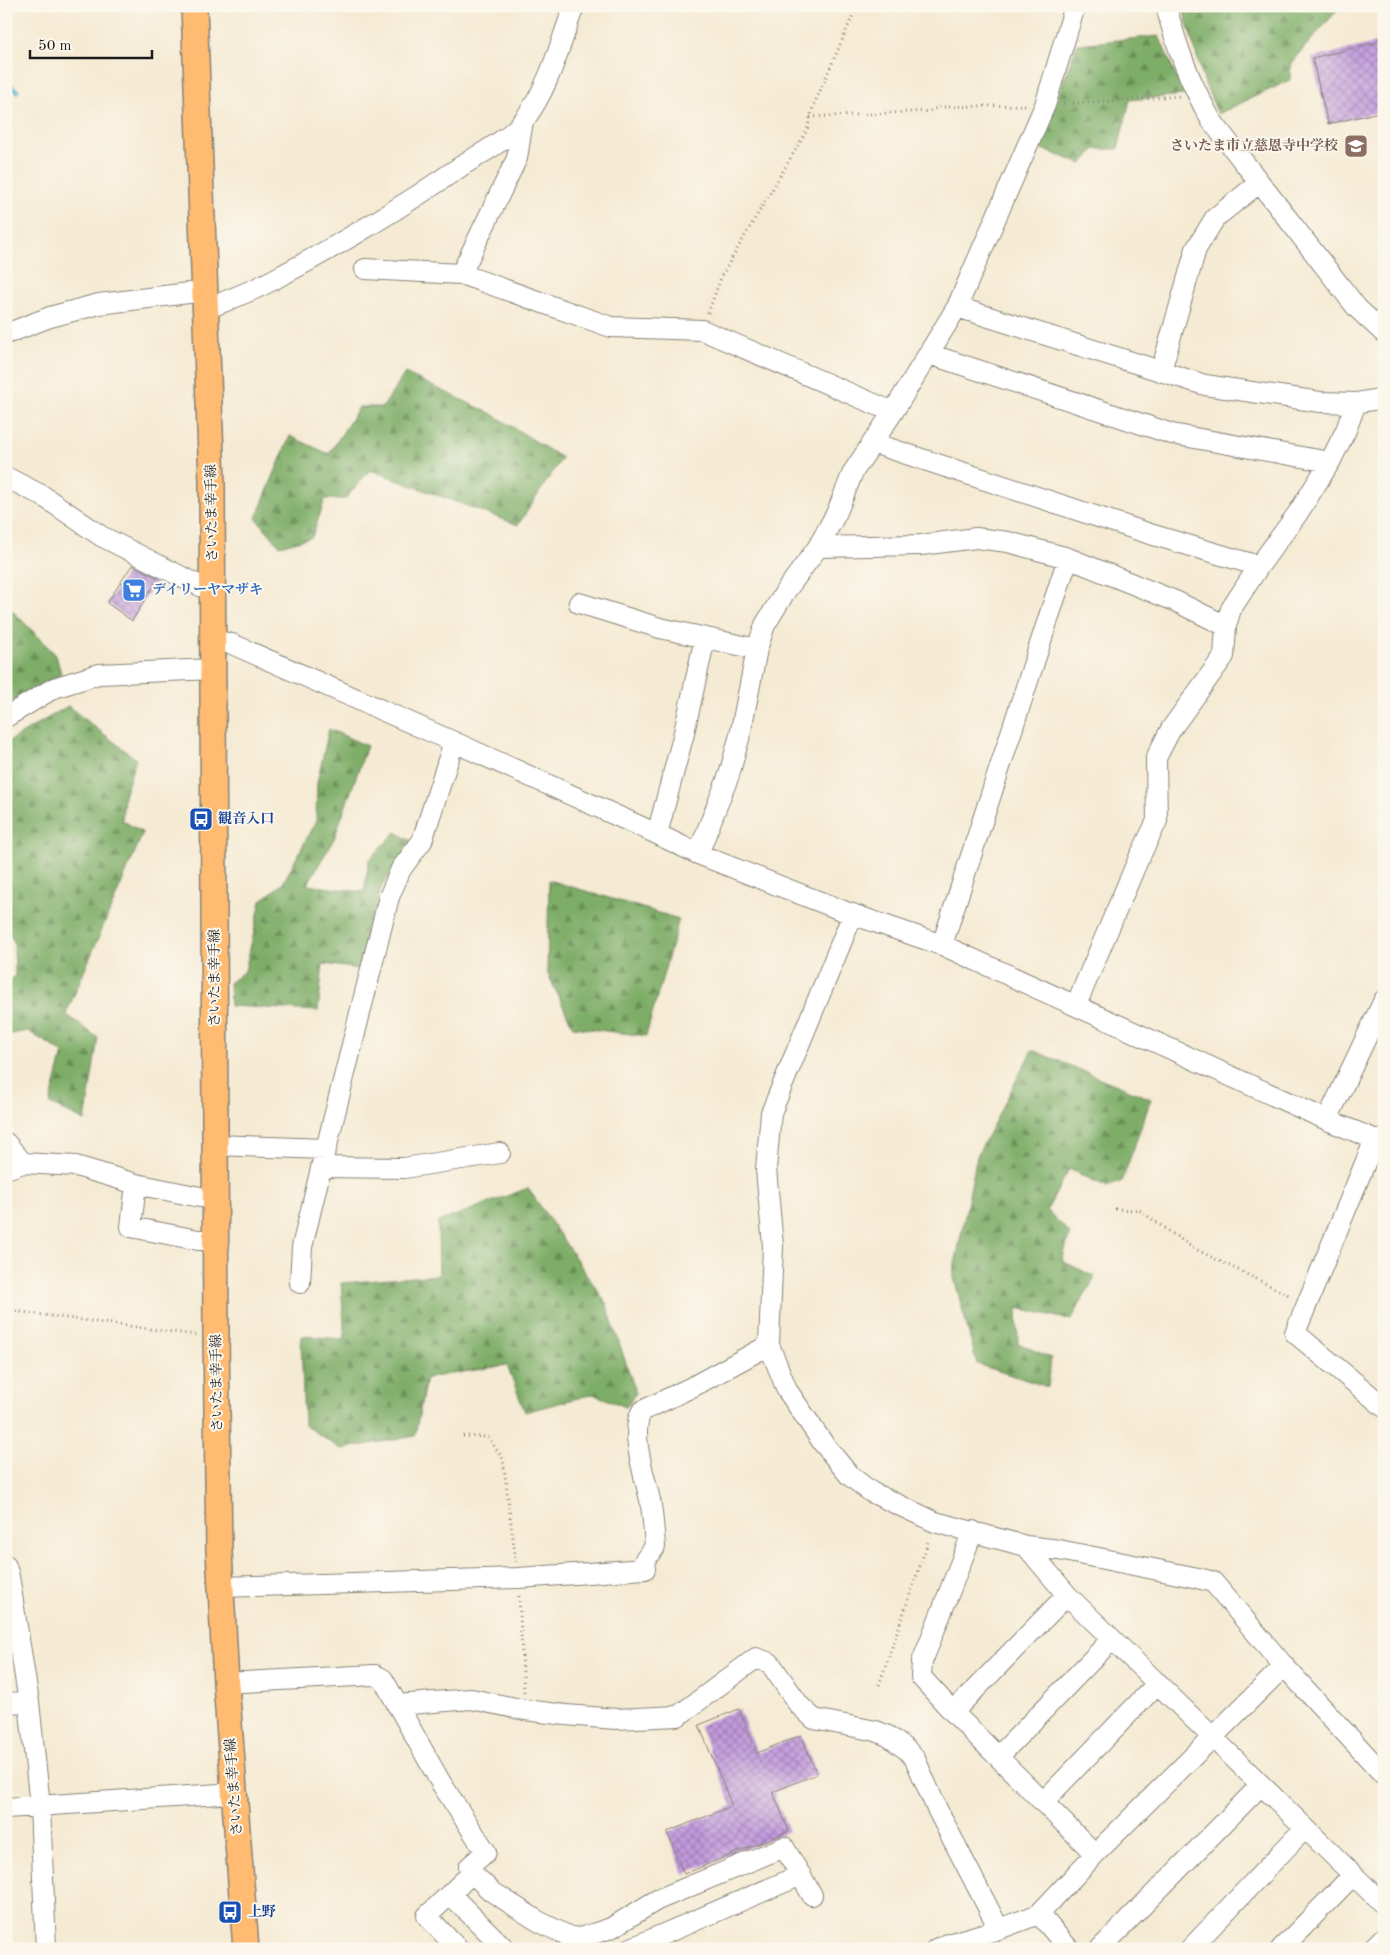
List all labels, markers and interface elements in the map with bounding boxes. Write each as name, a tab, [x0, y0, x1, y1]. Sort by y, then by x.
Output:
scale bar	[30, 28, 152, 60]
text: 50 m	[38, 39, 72, 54]
school or university icon: さいたま市立慈恩寺中学校	[1343, 133, 1369, 159]
place label: さいたま市立慈恩寺中学校	[1170, 138, 1338, 153]
street label: さいたま幸手線	[203, 464, 220, 562]
supermarket icon: デイリーヤマザキ	[121, 577, 147, 603]
place label: デイリーヤマザキ	[152, 582, 263, 597]
bus stop icon: 観音入口	[188, 806, 214, 832]
place label: 観音入口	[218, 810, 274, 826]
street label: さいたま幸手線	[207, 929, 222, 1027]
street label: さいたま幸手線	[208, 1334, 225, 1432]
street label: さいたま幸手線	[223, 1738, 244, 1836]
bus stop icon: 上野	[217, 1899, 243, 1925]
place label: 上野	[248, 1904, 276, 1919]

